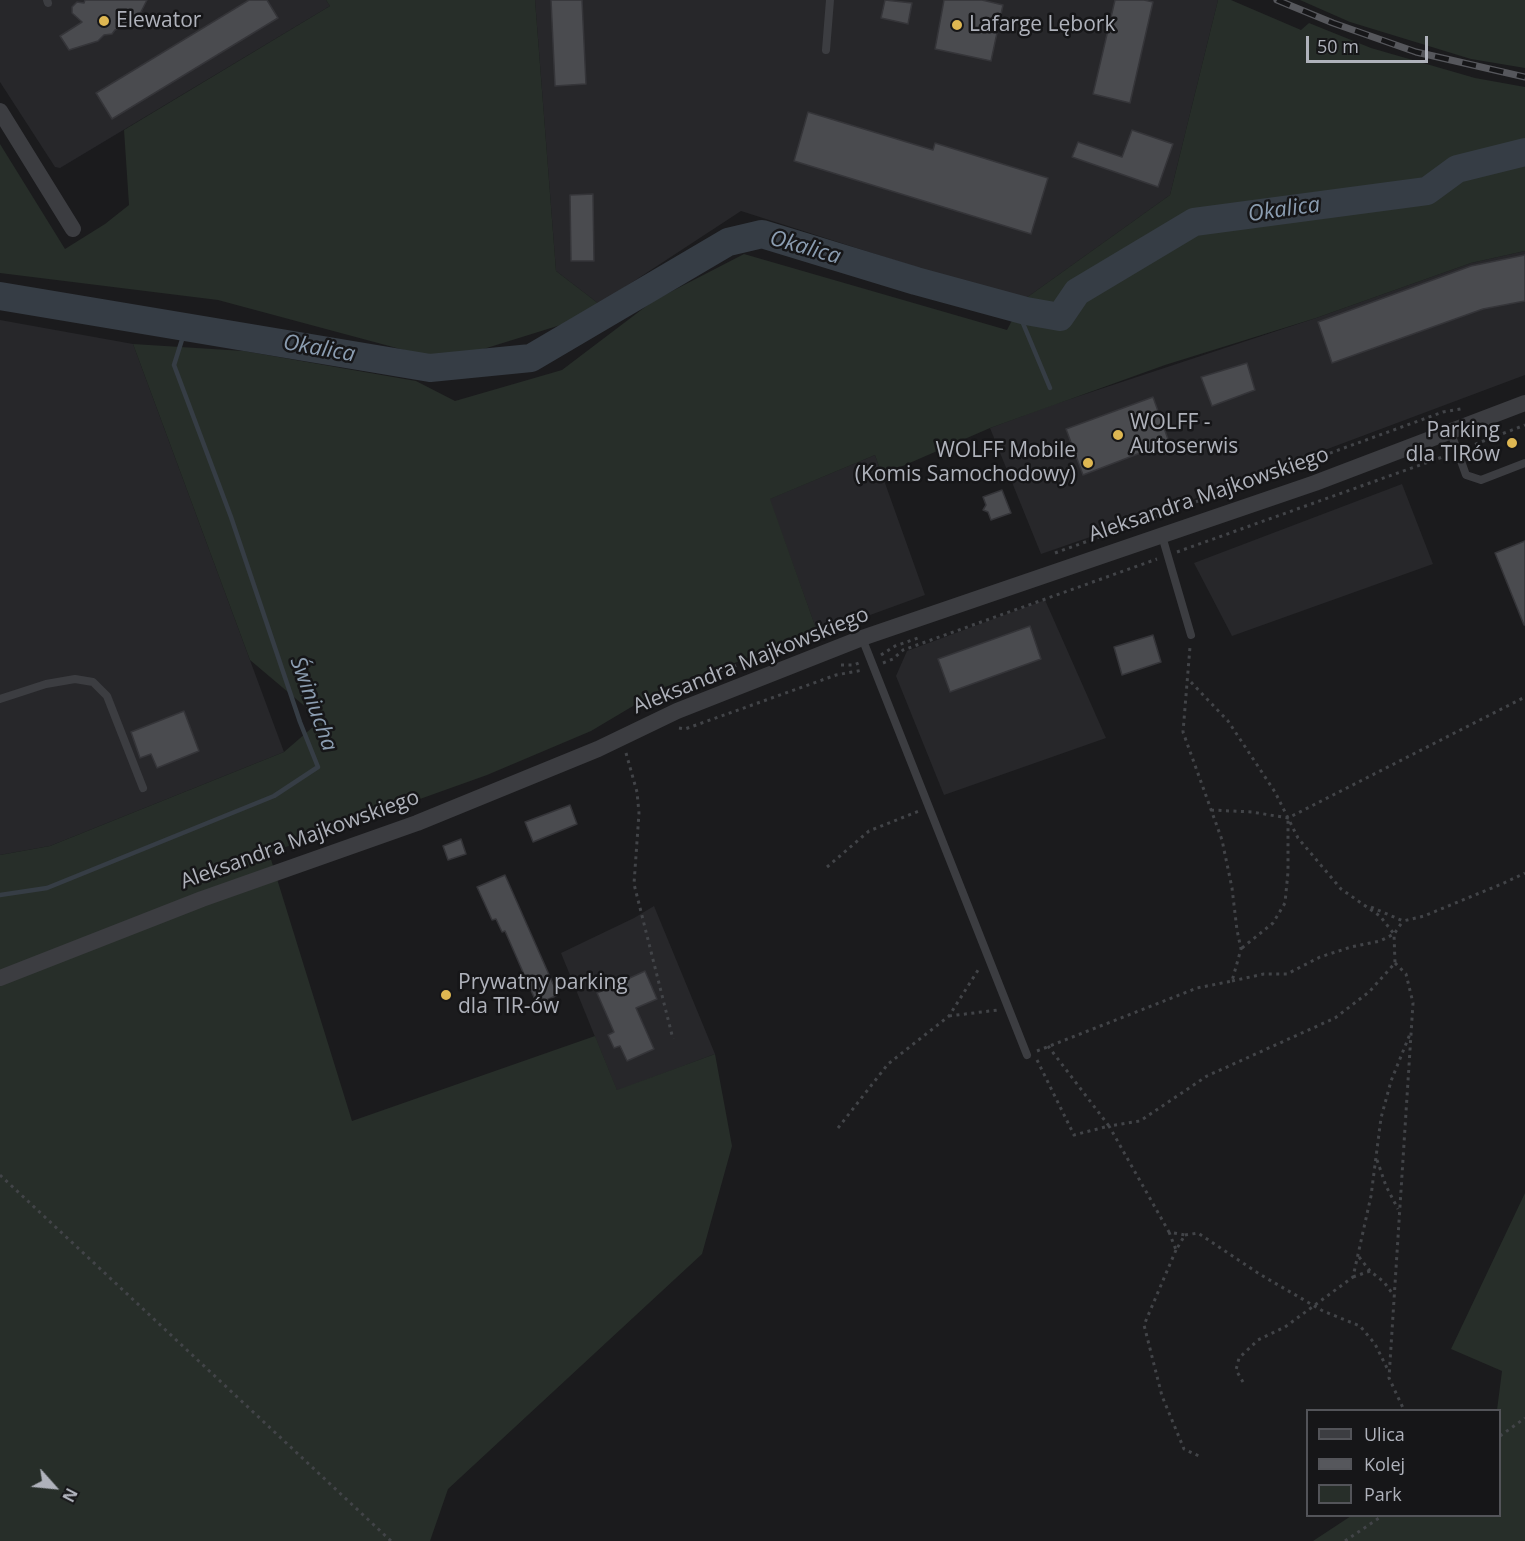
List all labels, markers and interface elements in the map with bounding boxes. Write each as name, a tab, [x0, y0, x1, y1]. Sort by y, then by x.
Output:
place label: Elewator	[116, 8, 201, 34]
place label: Lafarge Lębork	[969, 12, 1115, 38]
marker: Elewator	[97, 14, 111, 28]
marker: Lafarge Lębork	[950, 18, 964, 32]
scale bar	[1309, 24, 1430, 62]
text: 50 m	[1317, 34, 1359, 58]
water label: Okalica	[1246, 192, 1322, 228]
water label: Okalica	[766, 225, 844, 271]
water label: Okalica	[281, 330, 357, 368]
place label: WOLFF - Autoserwis	[1130, 410, 1238, 460]
place label: Parking dla TIRów	[1405, 418, 1500, 468]
marker: WOLFF - Autoserwis	[1111, 428, 1125, 442]
marker: Parking dla TIRów	[1505, 436, 1519, 450]
place label: WOLFF Mobile (Komis Samochodowy)	[855, 438, 1076, 488]
street label: Aleksandra Majkowskiego	[1086, 442, 1332, 548]
marker: WOLFF Mobile (Komis Samochodowy)	[1081, 456, 1095, 470]
street label: Aleksandra Majkowskiego	[629, 602, 873, 720]
water label: Świniucha	[284, 653, 342, 755]
street label: Aleksandra Majkowskiego	[177, 785, 423, 895]
place label: Prywatny parking dla TIR-ów	[458, 970, 628, 1020]
marker: Prywatny parking dla TIR-ów	[439, 988, 453, 1002]
legend	[1306, 1409, 1501, 1517]
text: Ulica	[1364, 1422, 1405, 1446]
text: Kolej	[1364, 1452, 1405, 1476]
north arrow	[24, 1457, 84, 1517]
text: Park	[1364, 1482, 1402, 1506]
text: N	[57, 1484, 83, 1506]

